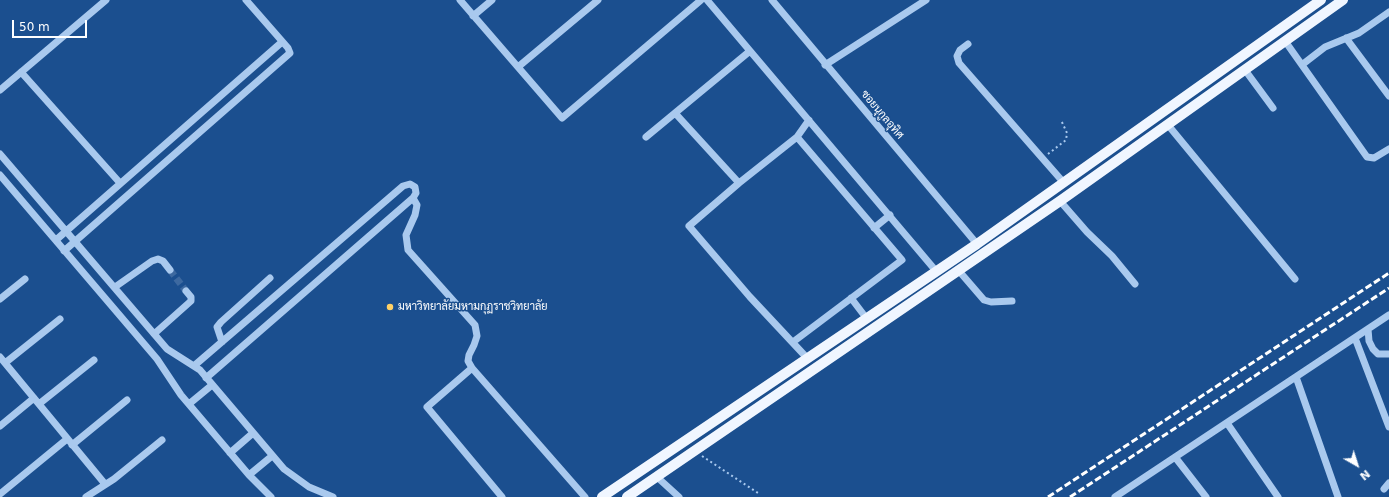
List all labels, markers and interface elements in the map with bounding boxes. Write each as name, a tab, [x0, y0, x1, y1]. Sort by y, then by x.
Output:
scale bar	[14, 12, 89, 38]
text: 50 m	[19, 20, 50, 34]
street label: ซอยนุกูลอุทิศ	[858, 88, 906, 142]
place label: มหาวิทยาลัยมหามกุฏราชวิทยาลัย	[398, 300, 548, 314]
marker: มหาวิทยาลัยมหามกุฏราชวิทยาลัย	[385, 302, 395, 312]
north arrow	[1337, 445, 1377, 485]
text: N	[1357, 467, 1373, 483]

